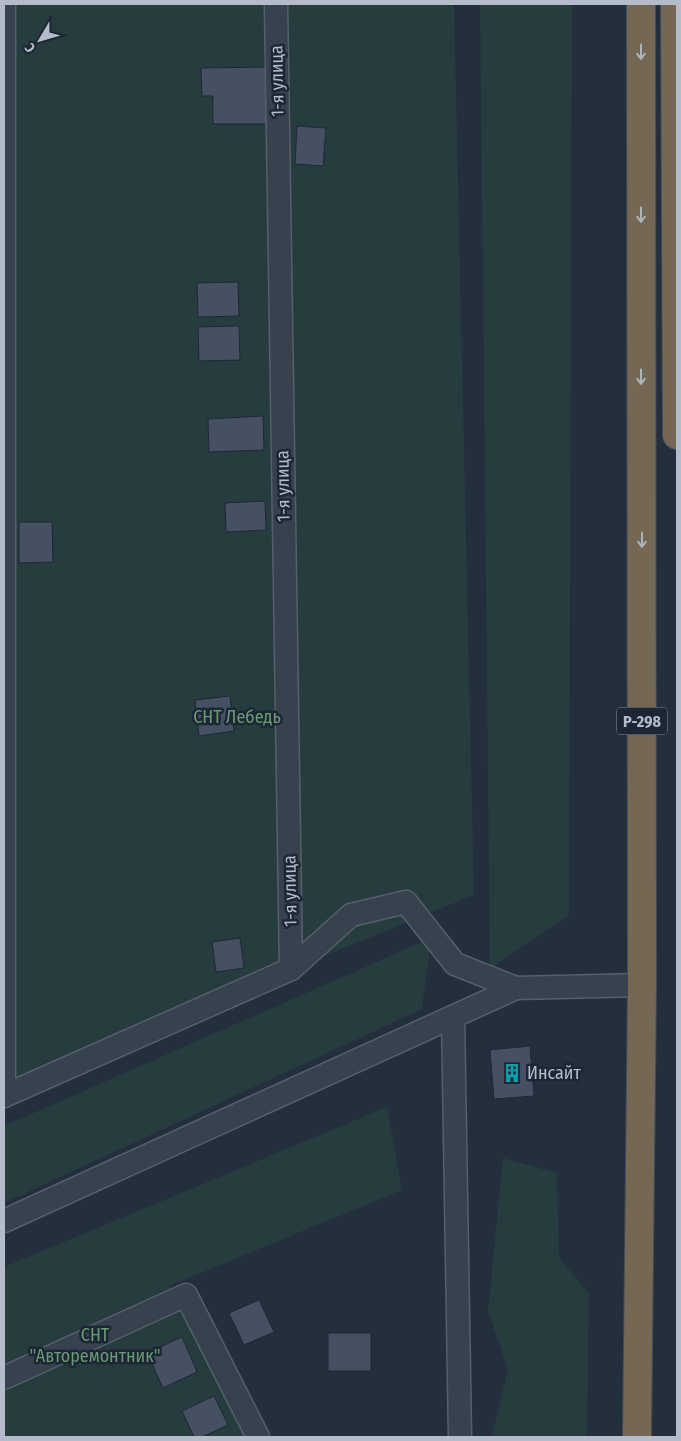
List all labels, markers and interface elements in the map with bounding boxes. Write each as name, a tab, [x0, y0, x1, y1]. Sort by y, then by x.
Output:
north arrow	[15, 15, 65, 65]
text: С	[21, 39, 39, 56]
one-way arrow	[636, 44, 646, 60]
street label: 1-я улица	[265, 45, 289, 117]
one-way arrow	[636, 206, 646, 223]
one-way arrow	[636, 369, 646, 385]
street label: 1-я улица	[271, 450, 295, 522]
one-way arrow	[637, 532, 647, 548]
park label: СНТ Лебедь	[193, 706, 281, 728]
road number: Р-298	[617, 708, 667, 734]
street label: 1-я улица	[278, 855, 302, 927]
building icon: Инсайт	[501, 1062, 523, 1084]
place label: Инсайт	[527, 1062, 582, 1084]
park label: СНТ "Авторемонтник"	[29, 1324, 161, 1367]

